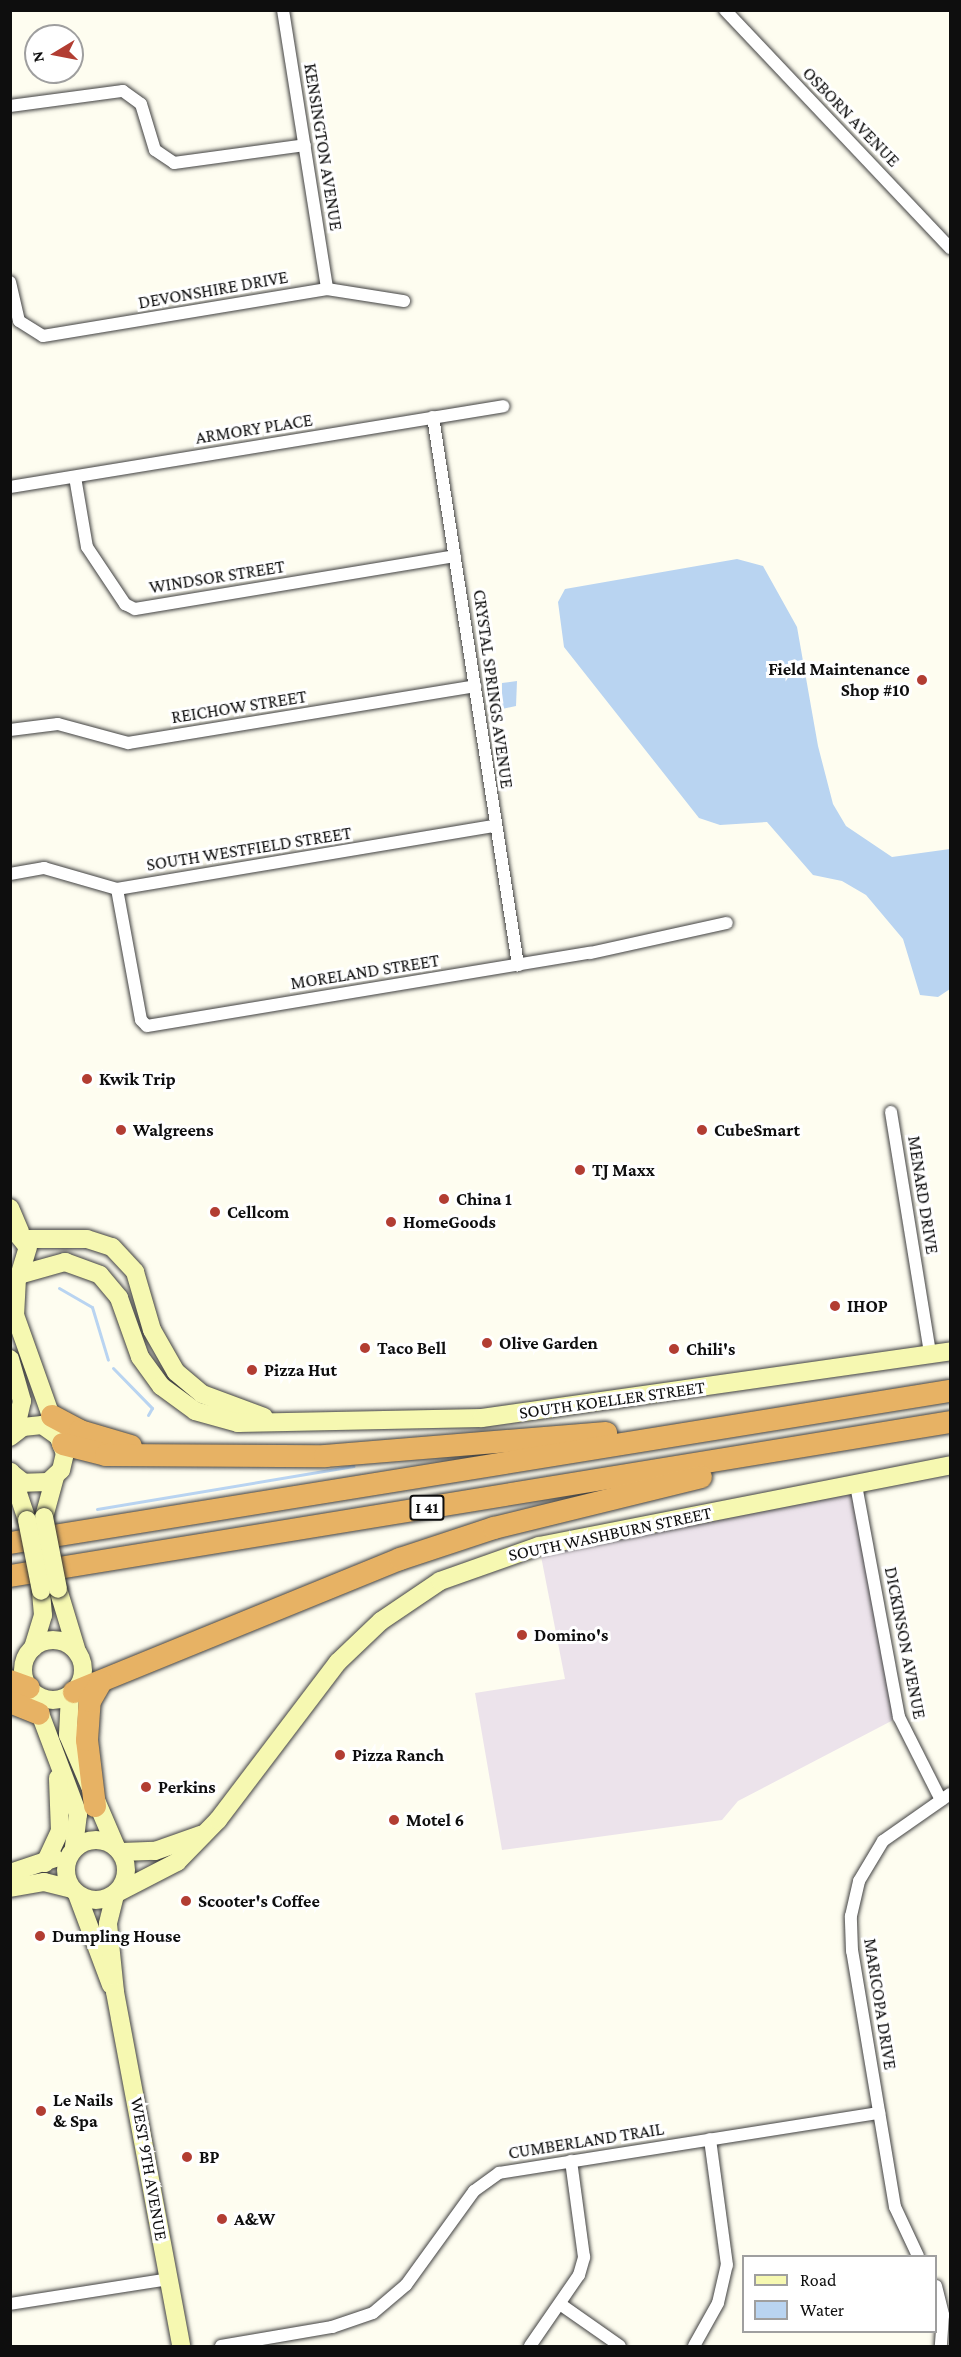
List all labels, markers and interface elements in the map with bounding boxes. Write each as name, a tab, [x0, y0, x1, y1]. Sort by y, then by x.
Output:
north arrow	[24, 24, 84, 84]
text: N	[28, 50, 47, 64]
street label: KENSINGTON AVENUE	[299, 62, 347, 232]
street label: OSBORN AVENUE	[798, 62, 904, 172]
street label: DEVONSHIRE DRIVE	[136, 266, 290, 314]
street label: ARMORY PLACE	[194, 409, 314, 449]
street label: WINDSOR STREET	[148, 556, 286, 598]
street label: CRYSTAL SPRINGS AVENUE	[468, 588, 518, 790]
place label: Field Maintenance Shop #10	[768, 659, 910, 702]
marker: Field Maintenance Shop #10	[915, 673, 929, 687]
street label: REICHOW STREET	[170, 686, 308, 728]
street label: SOUTH WESTFIELD STREET	[145, 822, 353, 876]
street label: MORELAND STREET	[289, 950, 441, 994]
place label: Kwik Trip	[99, 1068, 176, 1090]
marker: Kwik Trip	[80, 1072, 94, 1086]
place label: Walgreens	[133, 1119, 214, 1141]
place label: CubeSmart	[714, 1119, 800, 1141]
marker: Walgreens	[114, 1123, 128, 1137]
marker: CubeSmart	[695, 1123, 709, 1137]
street label: MENARD DRIVE	[903, 1134, 943, 1256]
place label: TJ Maxx	[592, 1159, 655, 1181]
marker: TJ Maxx	[573, 1163, 587, 1177]
place label: China 1	[456, 1188, 512, 1210]
marker: China 1	[437, 1192, 451, 1206]
place label: Cellcom	[227, 1201, 289, 1223]
marker: Cellcom	[208, 1205, 222, 1219]
place label: HomeGoods	[403, 1211, 496, 1233]
marker: HomeGoods	[384, 1215, 398, 1229]
place label: IHOP	[847, 1295, 888, 1317]
marker: IHOP	[828, 1299, 842, 1313]
place label: Olive Garden	[499, 1332, 598, 1354]
marker: Olive Garden	[480, 1336, 494, 1350]
place label: Taco Bell	[377, 1337, 446, 1359]
place label: Chili's	[686, 1338, 735, 1360]
marker: Taco Bell	[358, 1341, 372, 1355]
marker: Chili's	[667, 1342, 681, 1356]
place label: Pizza Hut	[264, 1359, 337, 1381]
marker: Pizza Hut	[245, 1363, 259, 1377]
street label: SOUTH KOELLER STREET	[518, 1376, 706, 1424]
road number: I 41	[409, 1495, 445, 1521]
street label: SOUTH WASHBURN STREET	[506, 1502, 714, 1566]
street label: DICKINSON AVENUE	[880, 1565, 930, 1721]
place label: Domino's	[534, 1624, 608, 1646]
marker: Domino's	[515, 1628, 529, 1642]
place label: Pizza Ranch	[352, 1744, 444, 1766]
marker: Pizza Ranch	[333, 1748, 347, 1762]
place label: Perkins	[158, 1776, 216, 1798]
marker: Perkins	[139, 1780, 153, 1794]
place label: Motel 6	[406, 1809, 464, 1831]
marker: Motel 6	[387, 1813, 401, 1827]
place label: Scooter's Coffee	[198, 1890, 320, 1912]
marker: Scooter's Coffee	[179, 1894, 193, 1908]
place label: Dumpling House	[52, 1925, 181, 1947]
marker: Dumpling House	[33, 1929, 47, 1943]
street label: MARICOPA DRIVE	[859, 1937, 901, 2071]
place label: Le Nails & Spa	[53, 2090, 113, 2132]
street label: WEST 9TH AVENUE	[126, 2096, 172, 2242]
marker: Le Nails & Spa	[34, 2104, 48, 2118]
street label: CUMBERLAND TRAIL	[507, 2118, 665, 2164]
place label: BP	[199, 2146, 220, 2168]
marker: BP	[180, 2150, 194, 2164]
place label: A&W	[234, 2208, 275, 2230]
marker: A&W	[215, 2212, 229, 2226]
legend	[742, 2255, 937, 2333]
text: Road	[800, 2270, 837, 2290]
text: Water	[800, 2300, 844, 2320]

